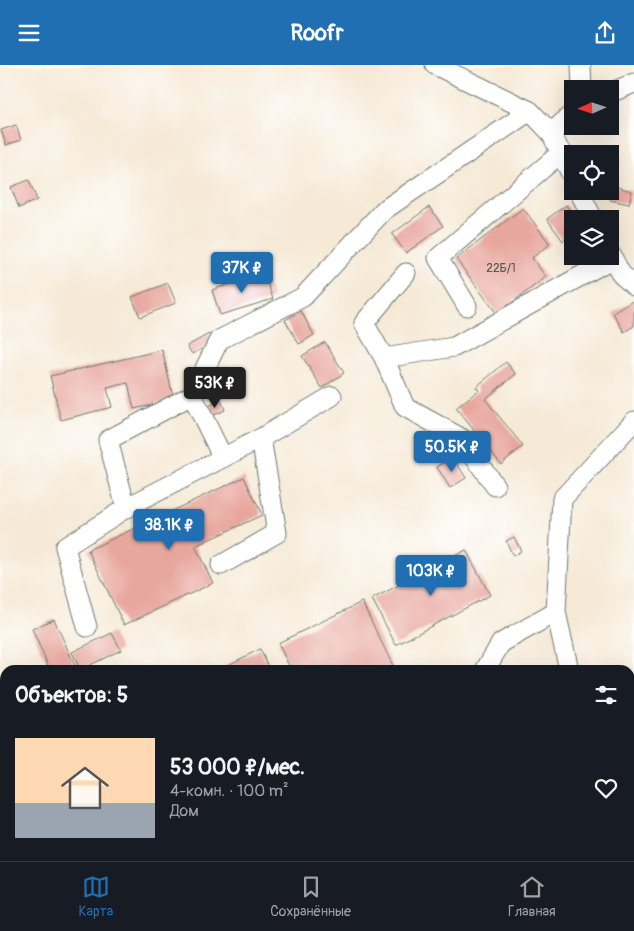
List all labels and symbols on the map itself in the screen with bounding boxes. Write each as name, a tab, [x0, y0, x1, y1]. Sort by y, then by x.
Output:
north arrow	[564, 80, 619, 135]
pin: 37K ₽	[207, 251, 277, 294]
house number: 22Б/1	[486, 261, 516, 276]
pin: 53K ₽	[180, 367, 250, 409]
pin: 50.5K ₽	[406, 431, 498, 473]
pin: 38.1K ₽	[123, 509, 215, 551]
pin: 103K ₽	[390, 555, 472, 597]

